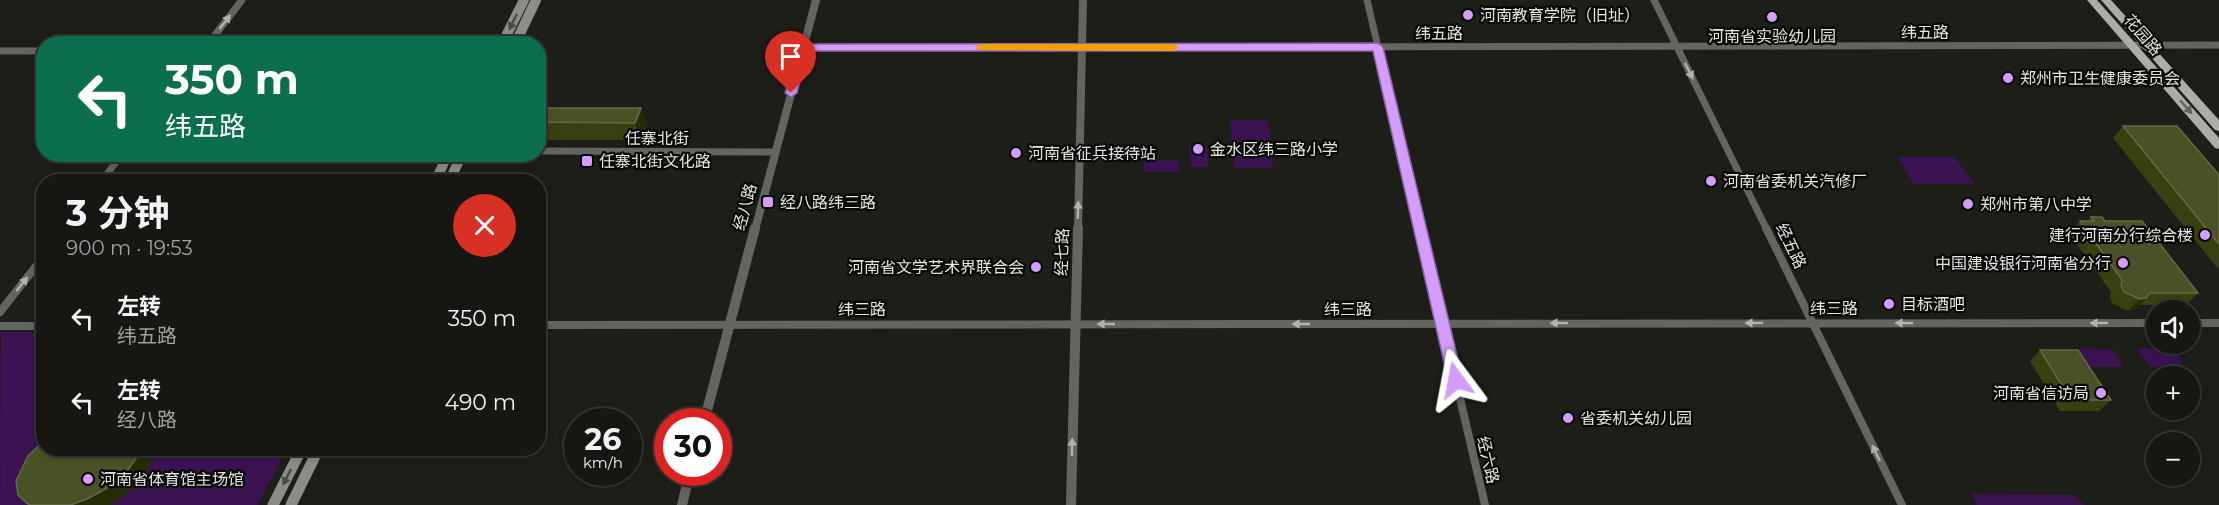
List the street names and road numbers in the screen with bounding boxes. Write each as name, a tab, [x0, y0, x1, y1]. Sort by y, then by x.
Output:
street label: 花园路	[2120, 11, 2166, 59]
street label: 纬五路	[1901, 23, 1949, 42]
street label: 纬五路	[1415, 24, 1463, 43]
street label: 任寨北街	[625, 129, 689, 148]
street label: 经八路	[730, 181, 760, 233]
street label: 经五路	[1772, 220, 1810, 272]
street label: 经七路	[1052, 228, 1072, 276]
street label: 纬三路	[1810, 299, 1858, 318]
street label: 纬三路	[838, 300, 886, 319]
street label: 纬三路	[1324, 300, 1372, 319]
street label: 经六路	[1473, 434, 1503, 486]

